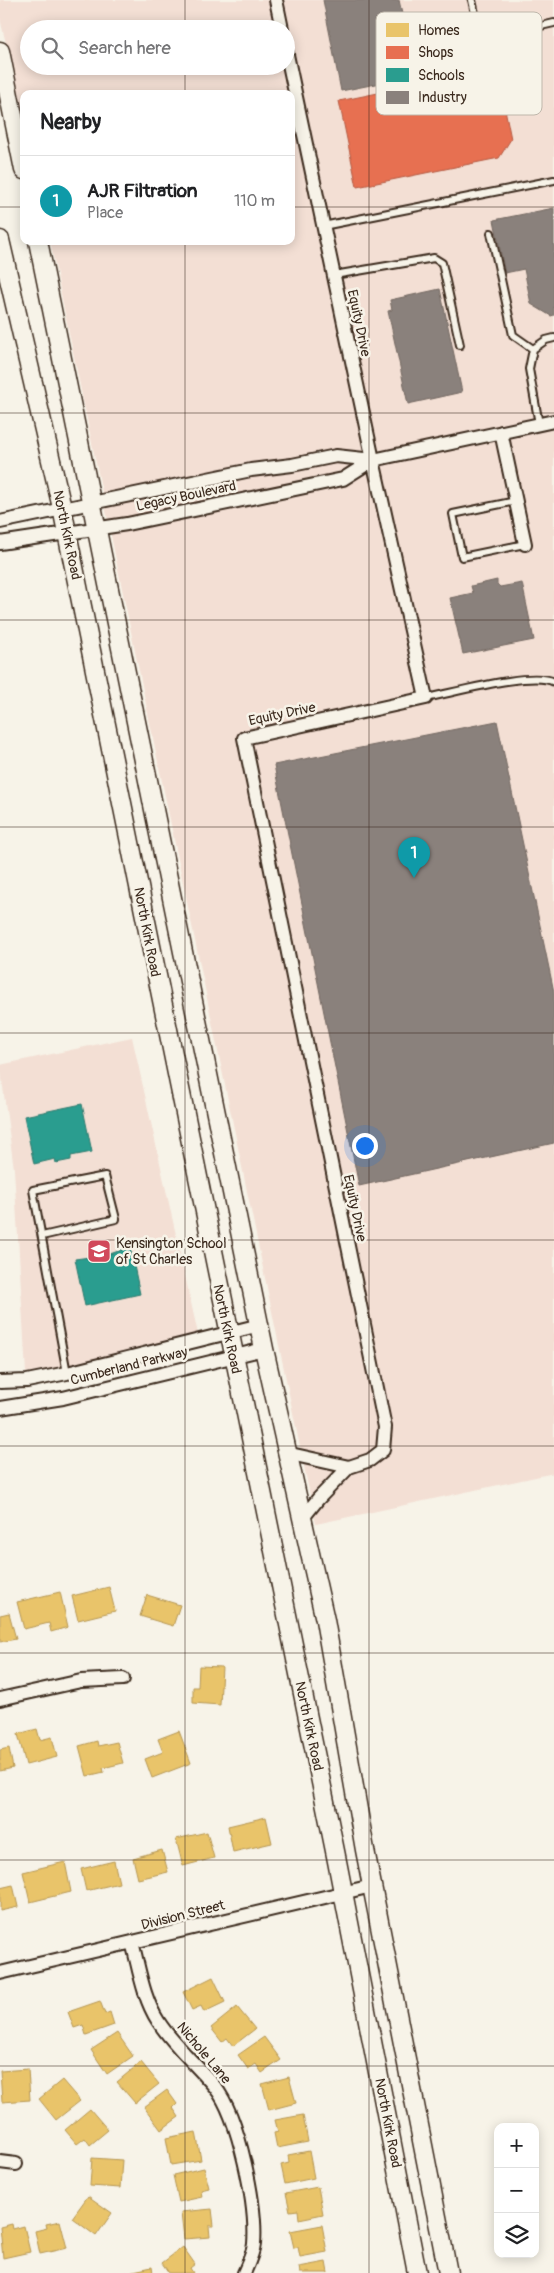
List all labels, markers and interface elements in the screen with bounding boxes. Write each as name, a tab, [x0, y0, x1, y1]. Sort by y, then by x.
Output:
legend	[376, 12, 542, 115]
search box	[20, 20, 295, 75]
text: Homes	[418, 22, 460, 39]
icon: search	[38, 34, 66, 62]
text: Search here	[78, 36, 171, 60]
text: Shops	[418, 44, 454, 61]
text: Schools	[418, 67, 465, 84]
text: Industry	[418, 89, 467, 106]
text: Nearby	[40, 109, 101, 136]
text: AJR Filtration	[87, 179, 197, 203]
text: 1	[53, 191, 59, 211]
text: 110 m	[234, 191, 275, 211]
text: Place	[87, 203, 123, 223]
street label: Equity Drive	[344, 288, 374, 358]
street label: Legacy Boulevard	[135, 477, 238, 515]
street label: North Kirk Road	[49, 489, 85, 581]
street label: Equity Drive	[247, 699, 317, 729]
pin: 1	[398, 837, 430, 878]
street label: North Kirk Road	[130, 886, 164, 978]
your location	[352, 1133, 378, 1159]
street label: Equity Drive	[340, 1173, 370, 1243]
place label: Kensington School of St Charles	[116, 1235, 226, 1268]
school or university icon: Kensington School of St Charles	[86, 1238, 112, 1264]
street label: North Kirk Road	[209, 1283, 245, 1375]
street label: Cumberland Parkway	[69, 1343, 189, 1389]
street label: North Kirk Road	[291, 1680, 327, 1772]
street label: Division Street	[139, 1896, 227, 1934]
street label: Nichole Lane	[173, 2019, 235, 2087]
street label: North Kirk Road	[371, 2077, 405, 2169]
map controls	[494, 2123, 539, 2258]
button: +	[494, 2123, 539, 2168]
button: −	[494, 2168, 539, 2213]
button: layers	[494, 2213, 539, 2258]

